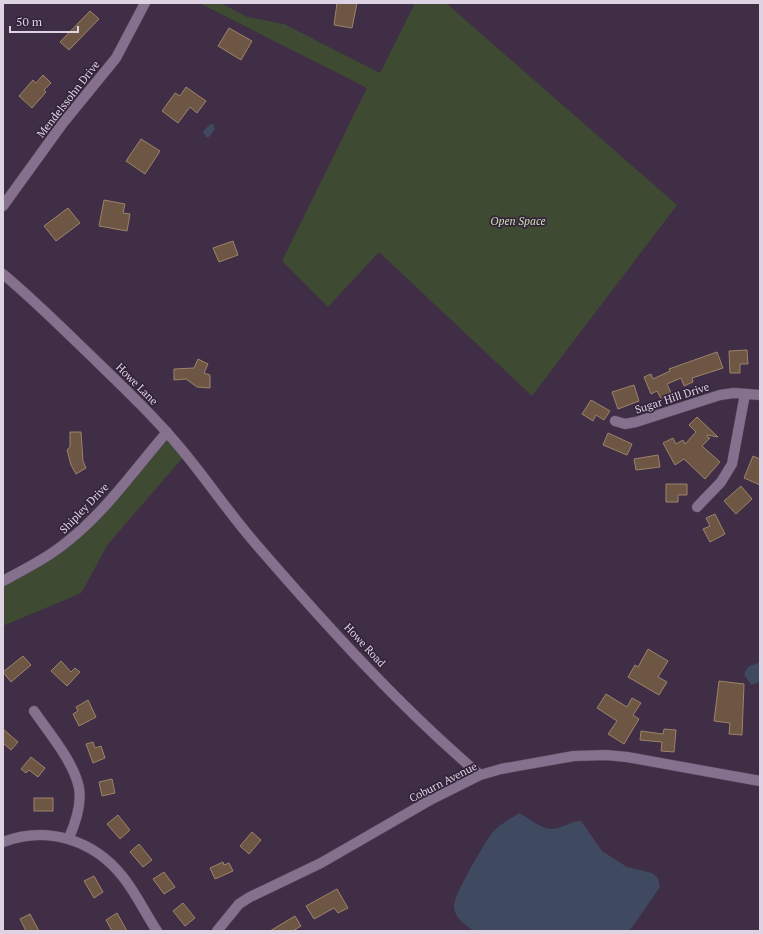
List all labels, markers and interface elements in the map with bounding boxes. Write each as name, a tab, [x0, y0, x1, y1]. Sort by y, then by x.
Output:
scale bar	[10, 8, 78, 34]
text: 50 m	[16, 14, 43, 29]
street label: Mendelssohn Drive	[34, 57, 103, 140]
park label: Open Space	[490, 214, 546, 228]
street label: Howe Lane	[113, 360, 161, 408]
street label: Sugar Hill Drive	[633, 379, 711, 417]
street label: Shipley Drive	[56, 479, 112, 536]
street label: Howe Road	[341, 620, 389, 670]
street label: Coburn Avenue	[407, 759, 480, 805]

